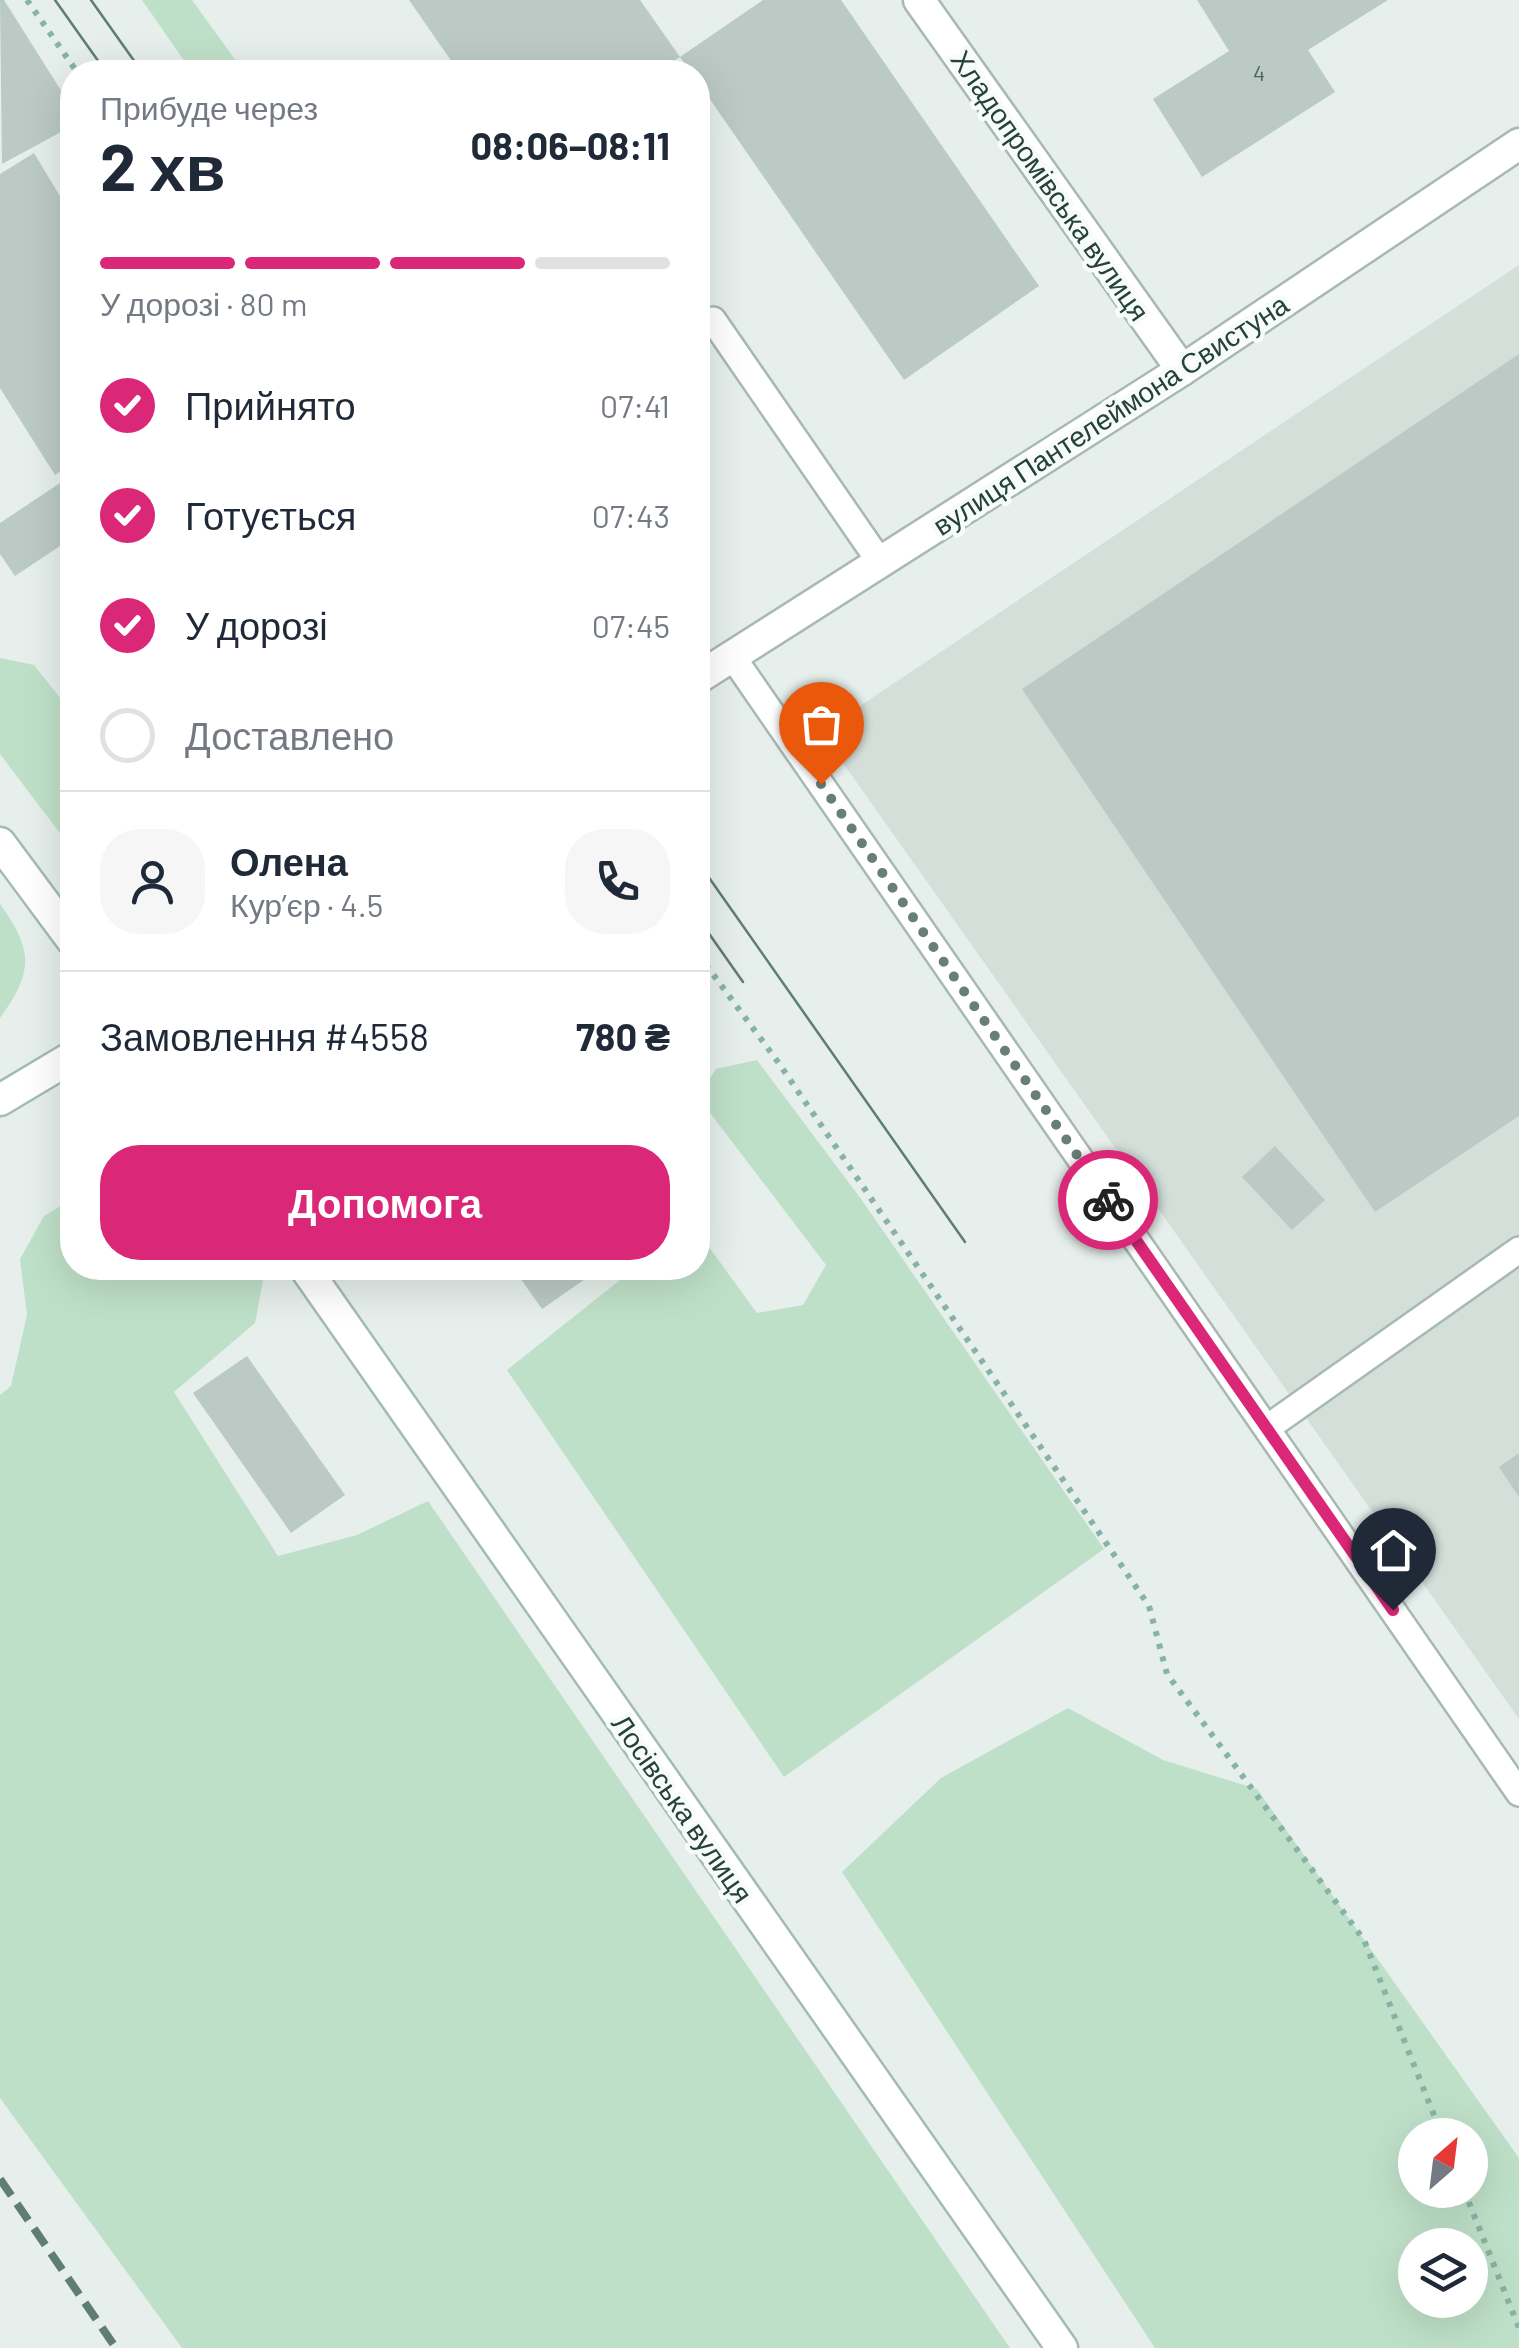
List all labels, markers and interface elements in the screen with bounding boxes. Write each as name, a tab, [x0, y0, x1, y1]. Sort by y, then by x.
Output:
street label: Хладопромівська вулиця	[945, 43, 1157, 327]
house number: 4	[1253, 59, 1265, 85]
text: Прибуде через	[100, 88, 318, 126]
text: 08:06–08:11	[471, 122, 670, 168]
text: 2 хв	[100, 126, 226, 204]
text: У дорозі · 80 m	[100, 284, 307, 322]
street label: вулиця Пантелеймона Свистуна	[926, 286, 1294, 542]
icon: check	[100, 378, 155, 433]
text: Прийнято	[185, 382, 356, 428]
text: 07:41	[600, 386, 670, 424]
icon: check	[100, 488, 155, 543]
text: Готується	[185, 492, 356, 538]
text: 07:43	[592, 496, 670, 534]
icon: check	[100, 598, 155, 653]
text: У дорозі	[185, 602, 328, 648]
text: 07:45	[592, 606, 670, 644]
pin	[779, 682, 864, 785]
icon: bag	[794, 697, 849, 752]
text: Доставлено	[185, 712, 394, 758]
button: person	[100, 829, 205, 934]
button: phone	[565, 829, 670, 934]
text: Олена	[230, 838, 348, 884]
text: Кур’єр · 4.5	[230, 885, 383, 923]
text: Замовлення #4558	[100, 1013, 429, 1059]
text: 780 ₴	[576, 1013, 670, 1059]
button: Допомога	[100, 1145, 670, 1260]
courier	[1058, 1150, 1158, 1250]
icon: bike	[1081, 1173, 1136, 1228]
pin	[1351, 1508, 1436, 1611]
icon: home	[1366, 1523, 1421, 1578]
street label: Лосівська вулиця	[605, 1707, 761, 1909]
north arrow	[1398, 2118, 1488, 2208]
map controls	[1398, 2118, 1488, 2318]
button: layers	[1398, 2228, 1488, 2318]

